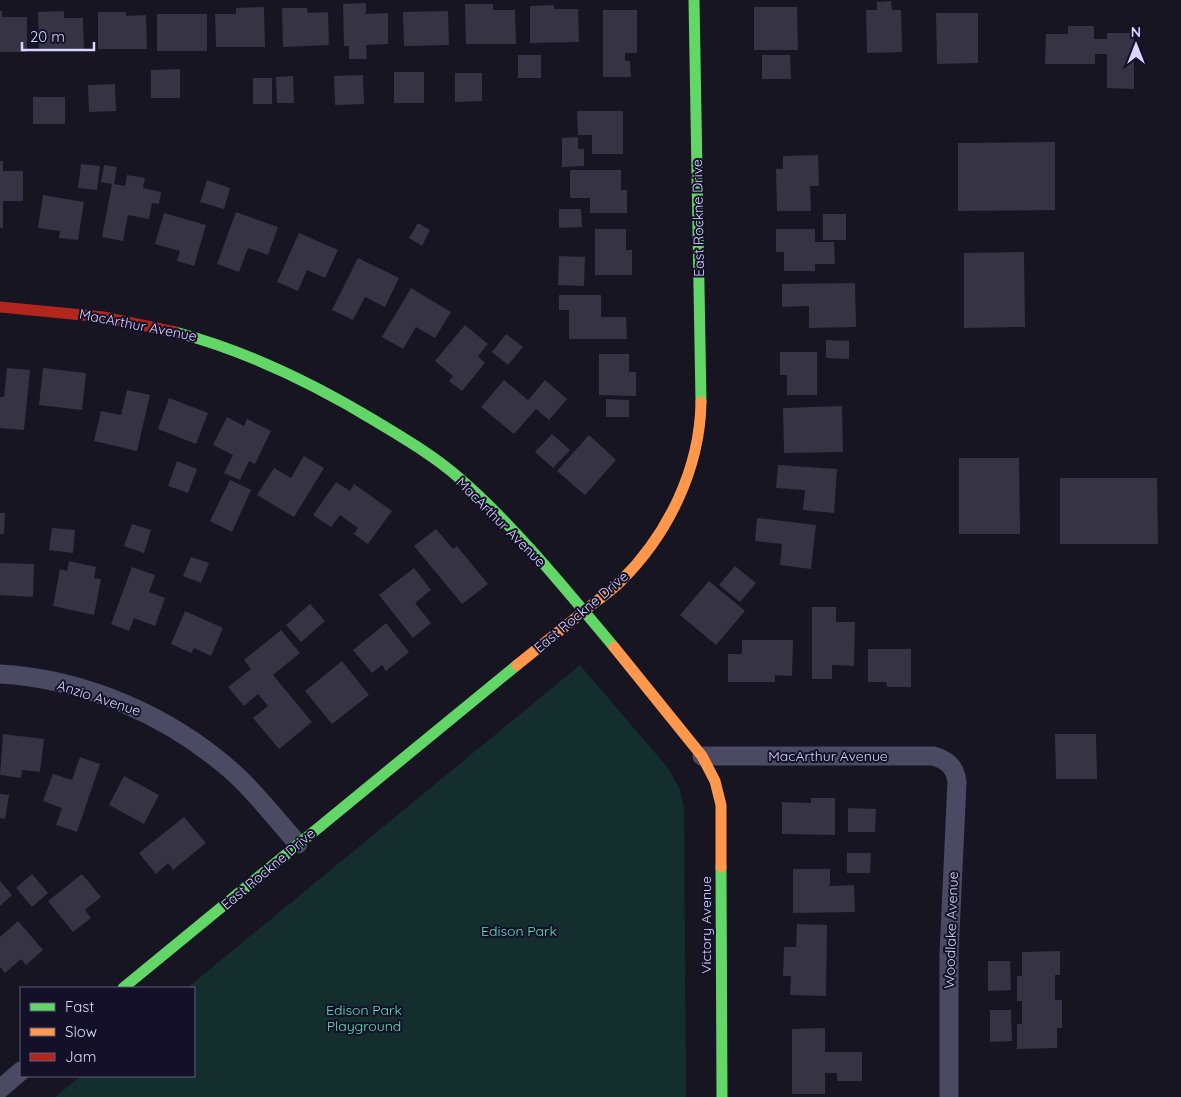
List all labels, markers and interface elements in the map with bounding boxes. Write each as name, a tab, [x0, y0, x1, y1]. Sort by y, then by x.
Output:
scale bar	[22, 20, 95, 52]
north arrow	[1111, 20, 1161, 70]
text: N	[1131, 23, 1141, 41]
text: 20 m	[30, 27, 65, 46]
street label: East Rockne Drive	[688, 159, 708, 277]
street label: MacArthur Avenue	[78, 305, 198, 345]
street label: MacArthur Avenue	[452, 473, 550, 571]
street label: East Rockne Drive	[530, 567, 632, 657]
street label: Anzio Avenue	[55, 676, 143, 720]
street label: MacArthur Avenue	[768, 747, 888, 765]
street label: East Rockne Drive	[217, 824, 319, 914]
street label: Woodlake Avenue	[940, 871, 962, 989]
street label: Victory Avenue	[697, 876, 715, 974]
park label: Edison Park	[481, 922, 557, 940]
legend	[20, 987, 195, 1077]
text: Fast	[65, 997, 94, 1016]
park label: Edison Park Playground	[326, 1001, 402, 1035]
text: Slow	[65, 1022, 97, 1041]
text: Jam	[65, 1047, 96, 1066]

